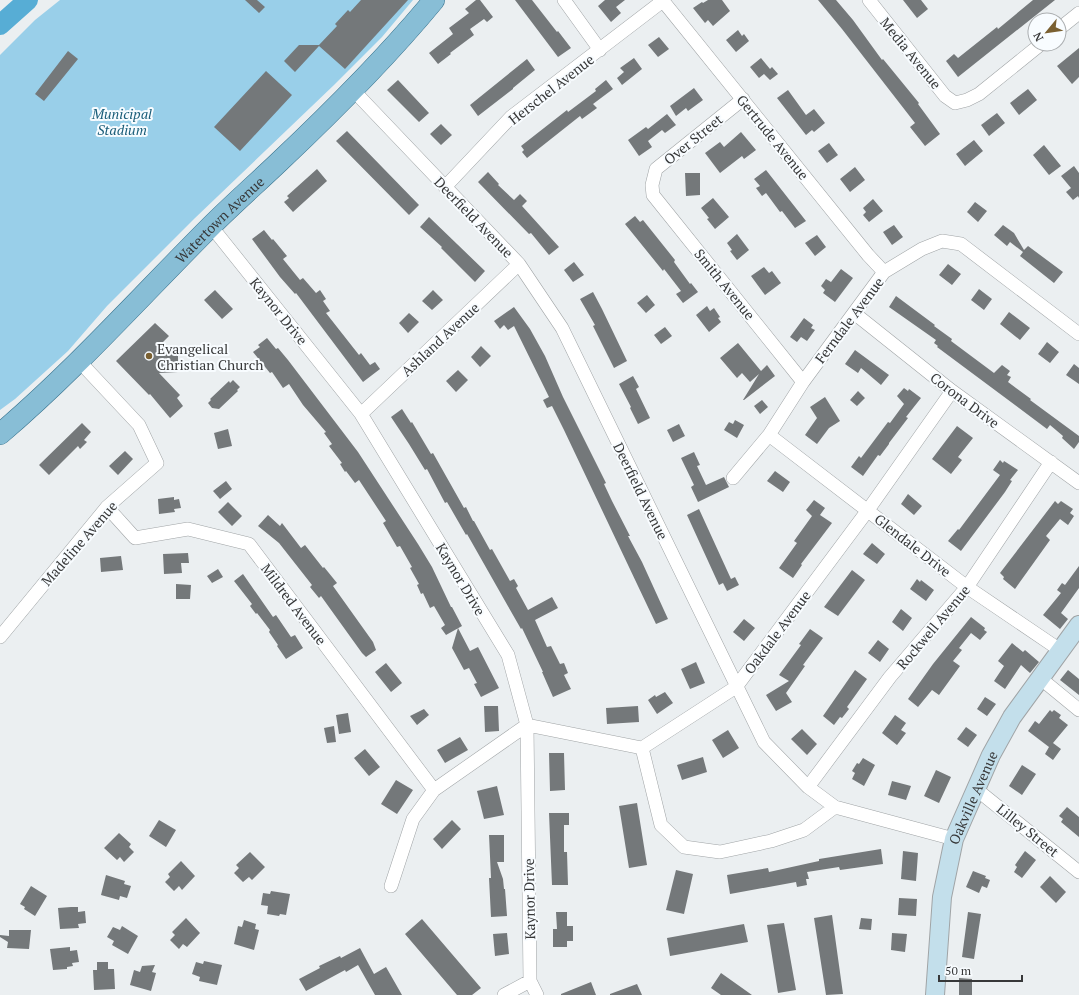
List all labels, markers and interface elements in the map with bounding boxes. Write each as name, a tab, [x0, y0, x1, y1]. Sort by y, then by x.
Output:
north arrow	[1027, 12, 1067, 52]
street label: Media Avenue	[876, 13, 946, 93]
text: N	[1030, 29, 1046, 44]
street label: Herschel Avenue	[504, 50, 598, 128]
street label: Gertrude Avenue	[733, 90, 813, 184]
park label: Municipal Stadium	[91, 104, 152, 139]
street label: Over Street	[660, 109, 727, 169]
street label: Watertown Avenue	[170, 172, 268, 267]
street label: Deerfield Avenue	[430, 172, 518, 262]
street label: Smith Avenue	[690, 245, 760, 323]
street label: Kaynor Drive	[246, 273, 312, 349]
street label: Ferndale Avenue	[810, 273, 888, 367]
street label: Ashland Avenue	[397, 298, 483, 380]
place label: Evangelical Christian Church	[157, 339, 263, 374]
marker: Evangelical Christian Church	[144, 351, 154, 361]
street label: Corona Drive	[927, 368, 1003, 432]
street label: Deerfield Avenue	[609, 439, 673, 543]
street label: Madeline Avenue	[37, 496, 121, 590]
street label: Glendale Drive	[871, 509, 955, 581]
street label: Kaynor Drive	[432, 539, 490, 619]
street label: Mildred Avenue	[257, 559, 331, 649]
street label: Rockwell Avenue	[892, 581, 974, 673]
street label: Oakdale Avenue	[739, 586, 815, 678]
street label: Oakville Avenue	[943, 747, 1001, 847]
street label: Lilley Street	[993, 799, 1064, 861]
street label: Kaynor Drive	[519, 858, 539, 940]
scale bar	[939, 957, 1022, 983]
text: 50 m	[945, 963, 972, 978]

